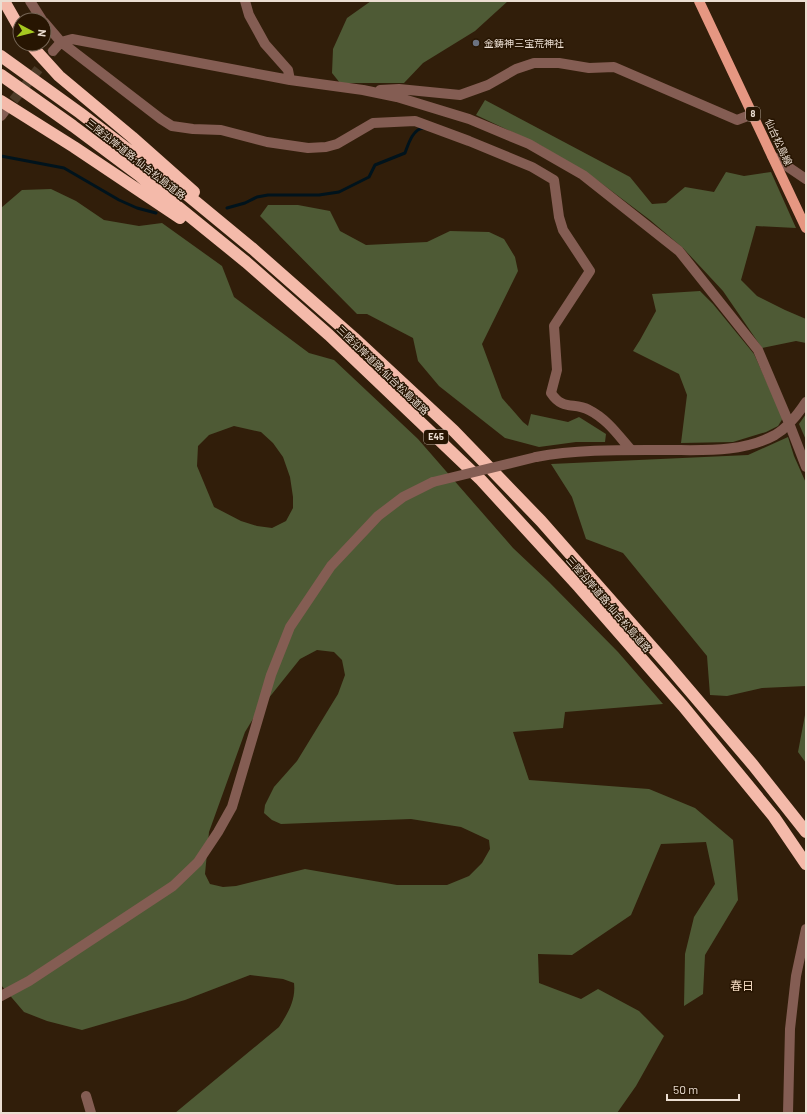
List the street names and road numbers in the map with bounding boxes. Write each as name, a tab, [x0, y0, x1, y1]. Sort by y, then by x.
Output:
road number: 8	[746, 107, 760, 121]
street label: 三陸沿岸道路;仙台松島道路	[84, 116, 188, 202]
street label: 仙台松島線	[763, 117, 795, 167]
street label: 三陸沿岸道路;仙台松島道路	[335, 323, 431, 417]
road number: E45	[424, 430, 448, 444]
street label: 三陸沿岸道路;仙台松島道路	[564, 554, 654, 654]

